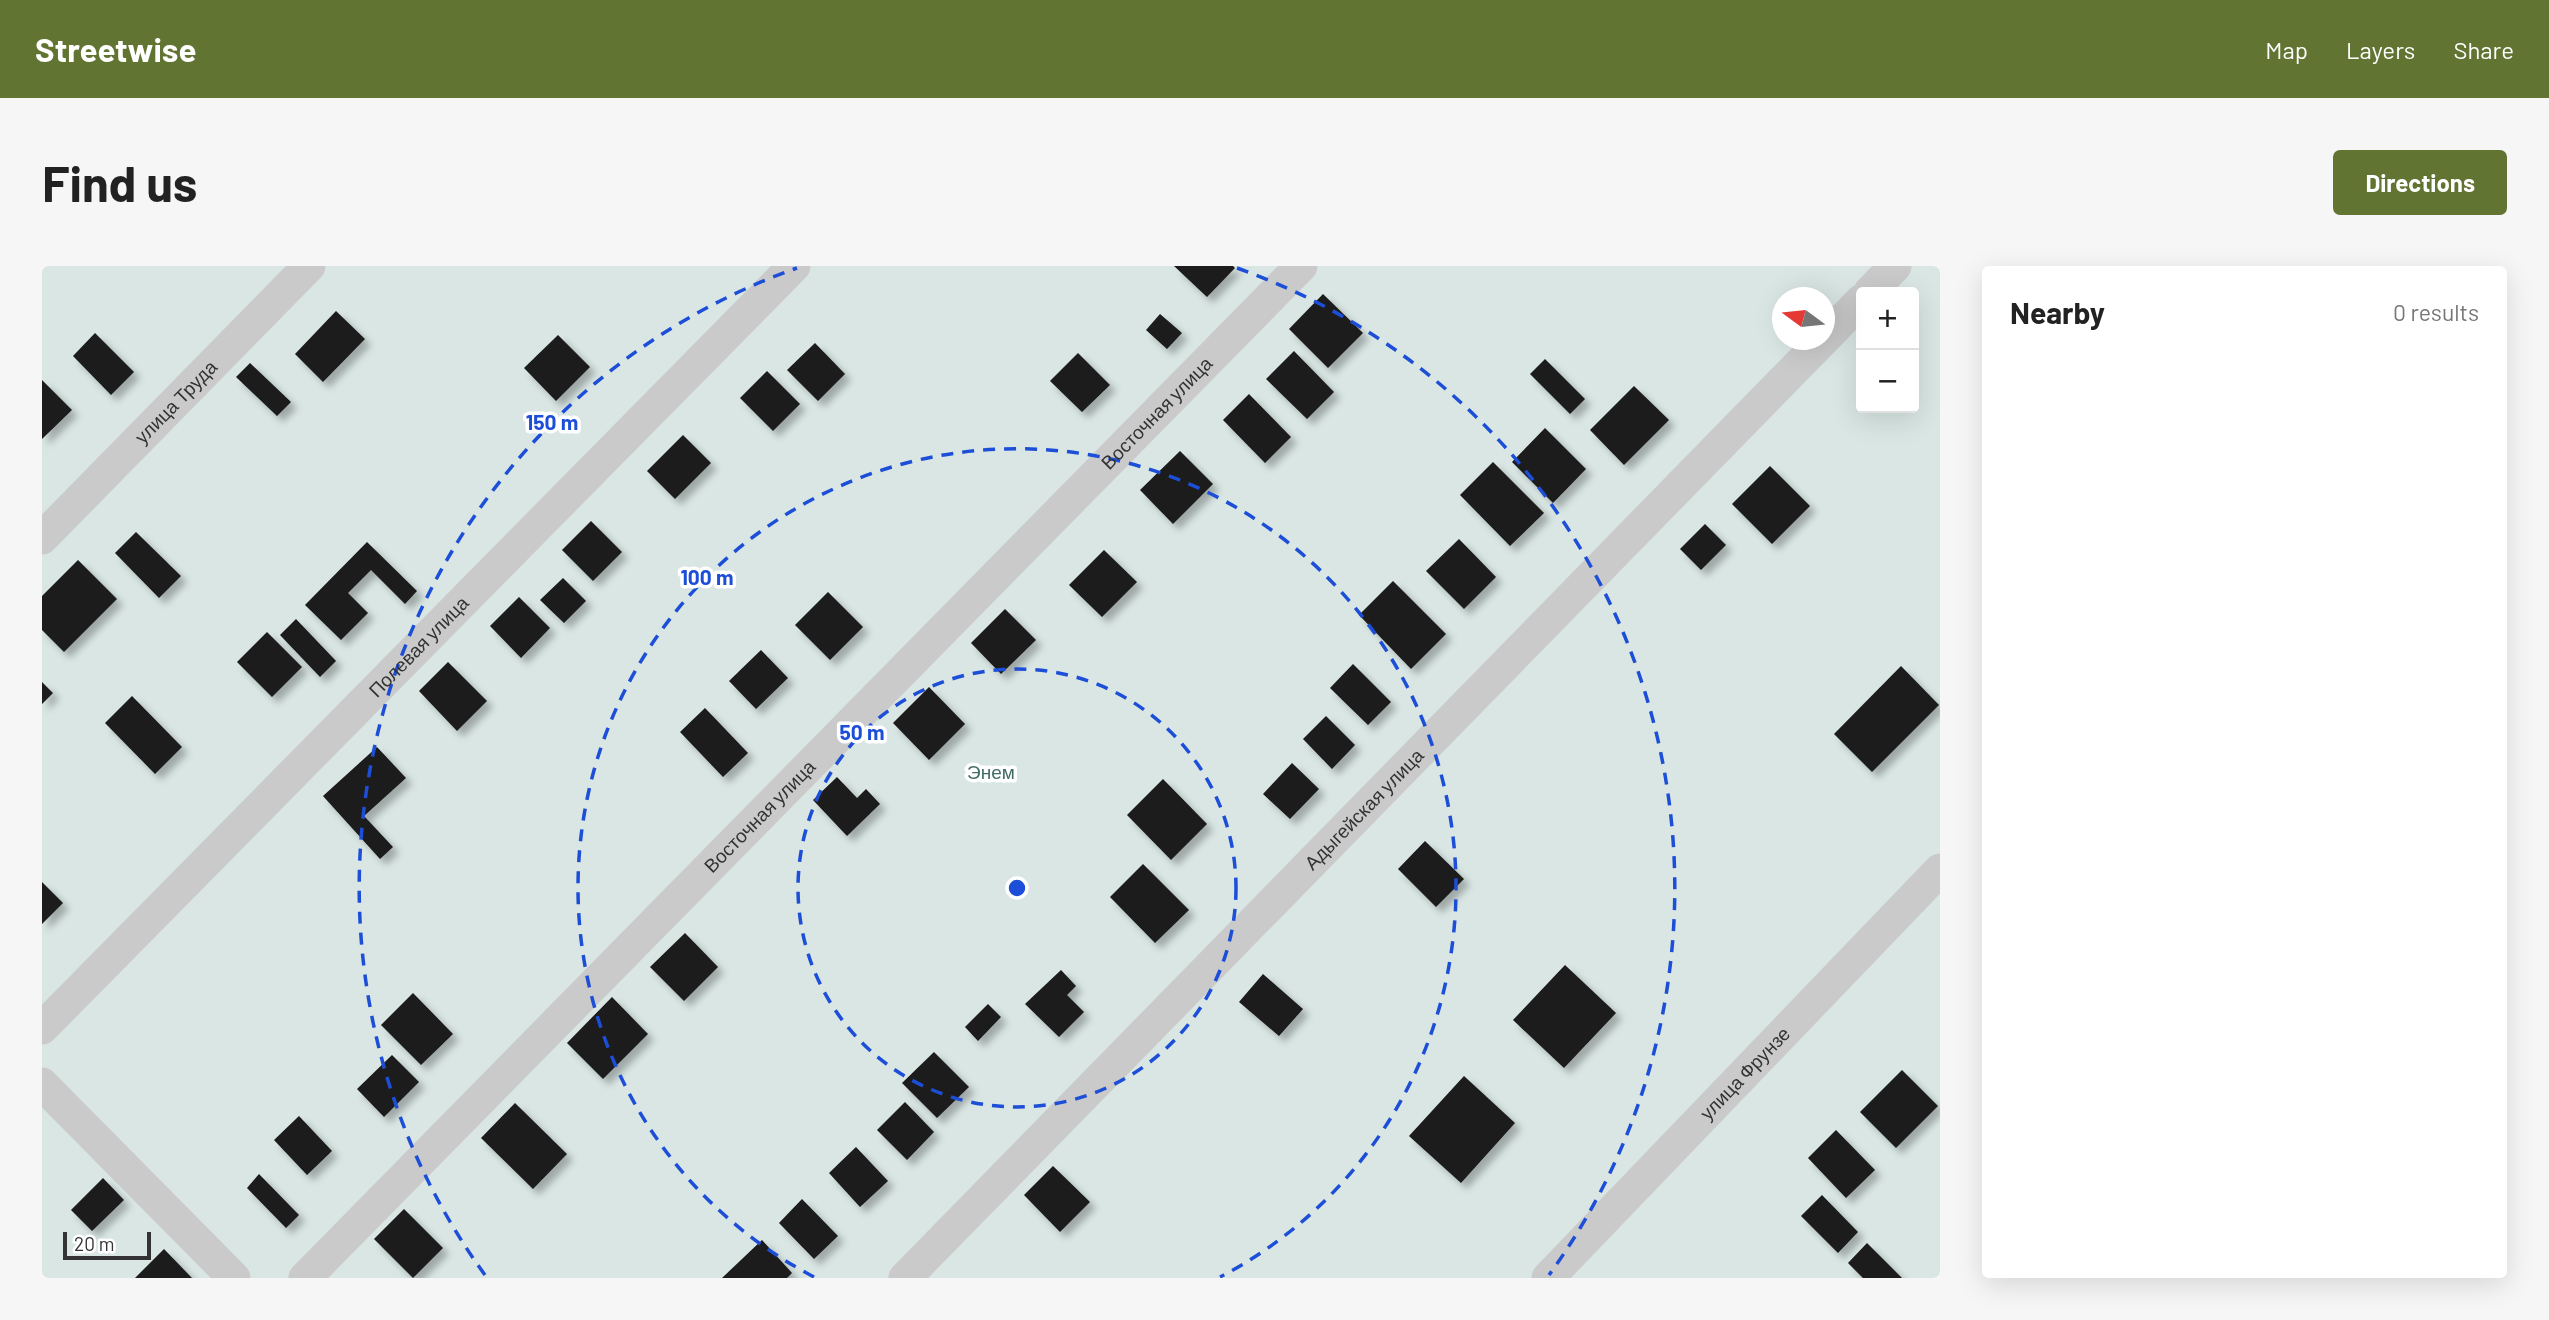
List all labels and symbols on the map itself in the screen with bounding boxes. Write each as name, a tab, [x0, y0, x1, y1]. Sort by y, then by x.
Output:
north arrow	[1772, 287, 1835, 350]
street label: Восточная улица	[1096, 351, 1217, 474]
street label: улица Труда	[130, 355, 222, 448]
text: 150 m	[526, 409, 578, 434]
text: 100 m	[680, 564, 734, 589]
street label: Полевая улица	[363, 591, 473, 701]
text: 50 m	[839, 719, 885, 744]
street label: Адыгейская улица	[1299, 743, 1428, 874]
street label: Восточная улица	[699, 754, 820, 877]
park label: Энем	[967, 760, 1015, 783]
centre of rings	[1005, 876, 1029, 900]
street label: улица Фрунзе	[1695, 1022, 1794, 1124]
scale bar	[63, 1229, 150, 1261]

